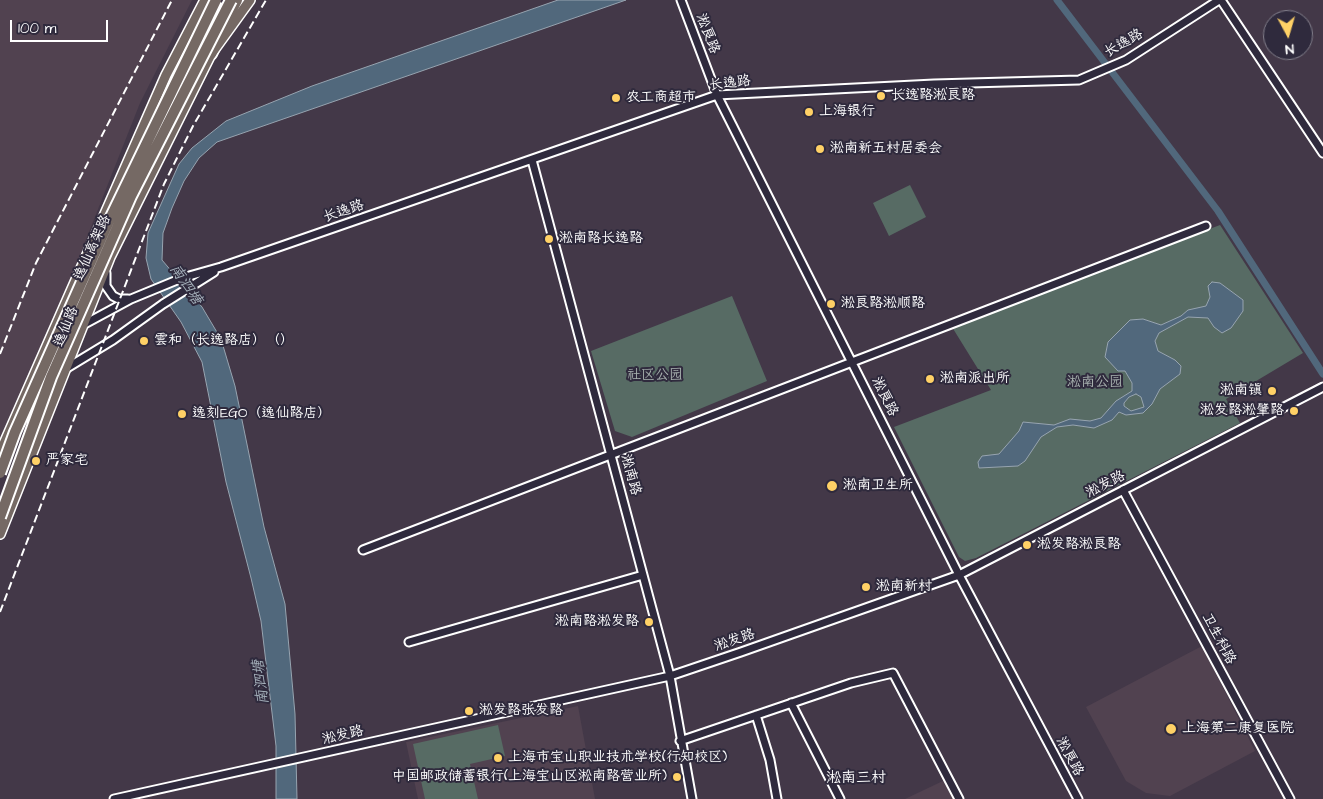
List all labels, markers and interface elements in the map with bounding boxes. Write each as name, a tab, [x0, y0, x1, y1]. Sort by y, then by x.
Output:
scale bar	[12, 10, 110, 42]
north arrow	[1263, 10, 1313, 60]
street label: 淞良路	[692, 11, 722, 57]
text: 100 m	[18, 18, 57, 39]
street label: 长逸路	[1102, 26, 1146, 62]
text: N	[1284, 39, 1295, 59]
street label: 长逸路	[708, 73, 752, 95]
place label: 长逸路淞良路	[891, 88, 975, 104]
place label: 农工商超市	[626, 90, 696, 106]
marker: 长逸路淞良路	[875, 90, 887, 102]
marker: 农工商超市	[610, 92, 622, 104]
place label: 上海银行	[819, 104, 875, 120]
marker: 上海银行	[803, 106, 815, 118]
place label: 淞南新五村居委会	[830, 141, 942, 157]
marker: 淞南新五村居委会	[814, 143, 826, 155]
street label: 长逸路	[321, 197, 367, 227]
street label: 逸仙高架路	[71, 213, 115, 283]
place label: 淞南路长逸路	[559, 231, 643, 247]
marker: 淞南路长逸路	[543, 233, 555, 245]
water label: 南泗塘	[165, 261, 205, 309]
place label: 淞良路淞顺路	[841, 296, 925, 312]
marker: 淞良路淞顺路	[825, 298, 837, 310]
street label: 逸仙路	[51, 304, 83, 350]
place label: 雲和（长逸路店）（）	[154, 333, 294, 349]
marker: 雲和（长逸路店）（）	[138, 335, 150, 347]
park label: 社区公园	[627, 368, 683, 384]
place label: 淞南派出所	[940, 371, 1010, 387]
marker: 淞南派出所	[924, 373, 936, 385]
street label: 淞良路	[867, 374, 901, 420]
park label: 淞南公园	[1067, 375, 1123, 391]
place label: 淞南镇	[1220, 383, 1262, 399]
marker: 淞南镇	[1266, 385, 1278, 397]
place label: 淞发路淞肇路	[1200, 403, 1284, 419]
marker: 淞发路淞肇路	[1288, 405, 1300, 417]
place label: 逸刻EGO（逸仙路店）	[192, 406, 331, 422]
marker: 逸刻EGO（逸仙路店）	[176, 408, 188, 420]
place label: 严家宅	[46, 453, 88, 469]
street label: 淞南路	[616, 453, 644, 497]
marker: 严家宅	[30, 455, 42, 467]
street label: 淞发路	[1083, 468, 1129, 502]
place label: 淞南卫生所	[843, 478, 913, 494]
marker: 淞南卫生所	[825, 479, 839, 493]
place label: 淞发路淞良路	[1037, 537, 1121, 553]
marker: 淞发路淞良路	[1021, 539, 1033, 551]
place label: 淞南新村	[876, 579, 932, 595]
marker: 淞南新村	[860, 581, 872, 593]
street label: 卫生科路	[1197, 610, 1239, 668]
place label: 淞南路淞发路	[555, 614, 639, 630]
marker: 淞南路淞发路	[643, 616, 655, 628]
street label: 淞发路	[712, 626, 758, 656]
water label: 南泗塘	[250, 659, 274, 705]
place label: 淞发路张发路	[479, 703, 563, 719]
marker: 淞发路张发路	[463, 705, 475, 717]
place label: 上海第二康复医院	[1182, 721, 1294, 737]
marker: 上海第二康复医院	[1164, 722, 1178, 736]
street label: 淞发路	[321, 723, 365, 749]
street label: 淞良路	[1052, 735, 1086, 779]
place label: 上海市宝山职业技术学校(行知校区)	[508, 750, 727, 766]
marker: 上海市宝山职业技术学校(行知校区)	[492, 752, 504, 764]
place label: 中国邮政储蓄银行(上海宝山区淞南路营业所)	[392, 769, 667, 785]
district label: 淞南三村	[826, 770, 886, 788]
marker: 中国邮政储蓄银行(上海宝山区淞南路营业所)	[671, 771, 683, 783]

